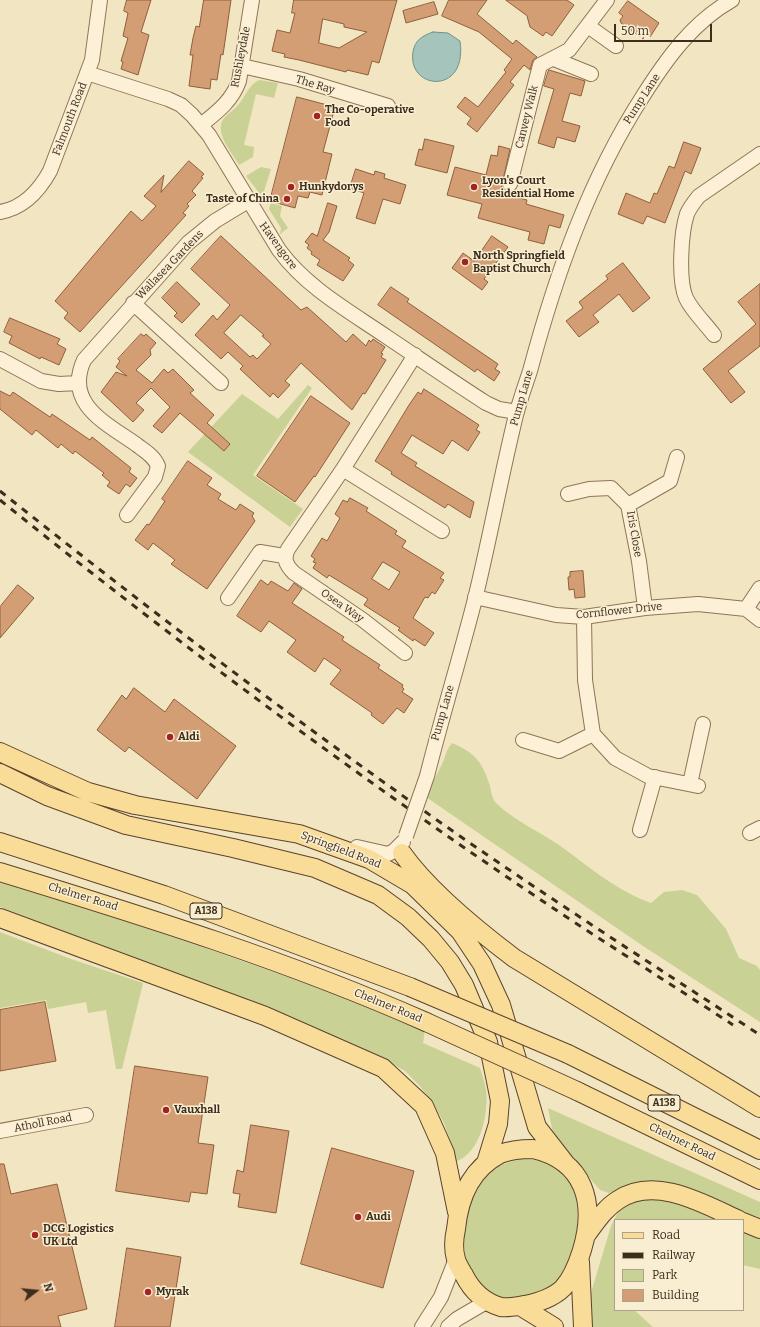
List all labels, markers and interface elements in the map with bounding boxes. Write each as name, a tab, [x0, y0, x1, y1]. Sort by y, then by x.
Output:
scale bar	[616, 16, 714, 42]
text: 50 m	[621, 24, 649, 38]
street label: Rushleydale	[229, 25, 253, 89]
street label: Pump Lane	[621, 71, 663, 127]
street label: The Ray	[294, 73, 336, 97]
street label: Falmouth Road	[50, 80, 90, 158]
street label: Canvey Walk	[513, 84, 541, 150]
place label: The Co-operative Food	[325, 103, 414, 129]
marker: The Co-operative Food	[312, 111, 322, 121]
place label: Lyon's Court Residential Home	[482, 174, 575, 200]
place label: Hunkydorys	[299, 180, 364, 194]
marker: Hunkydorys	[286, 182, 296, 192]
marker: Lyon's Court Residential Home	[469, 182, 479, 192]
place label: Taste of China	[206, 192, 279, 206]
marker: Taste of China	[282, 194, 292, 204]
street label: Havengore	[256, 220, 300, 272]
street label: Wallasea Gardens	[134, 228, 206, 302]
place label: North Springfield Baptist Church	[473, 249, 565, 275]
marker: North Springfield Baptist Church	[460, 257, 470, 267]
street label: Pump Lane	[508, 369, 536, 427]
street label: Iris Close	[623, 510, 645, 558]
street label: Osea Way	[318, 586, 366, 626]
street label: Cornflower Drive	[575, 600, 663, 622]
street label: Pump Lane	[429, 684, 457, 742]
place label: Aldi	[178, 730, 199, 744]
marker: Aldi	[165, 732, 175, 742]
street label: Springfield Road	[299, 829, 383, 871]
street label: Chelmer Road	[47, 880, 119, 914]
road number: A138	[190, 903, 222, 919]
street label: Chelmer Road	[352, 986, 424, 1026]
road number: A138	[648, 1095, 680, 1111]
place label: Vauxhall	[174, 1103, 220, 1117]
marker: Vauxhall	[161, 1105, 171, 1115]
street label: Atholl Road	[13, 1111, 73, 1135]
street label: Chelmer Road	[647, 1120, 717, 1164]
place label: Audi	[366, 1210, 391, 1224]
marker: Audi	[353, 1212, 363, 1222]
legend	[614, 1219, 744, 1311]
place label: DCG Logistics UK Ltd	[43, 1222, 114, 1248]
text: Road	[652, 1228, 680, 1242]
marker: DCG Logistics UK Ltd	[30, 1230, 40, 1240]
text: Railway	[652, 1248, 695, 1262]
text: Park	[652, 1268, 677, 1282]
north arrow	[16, 1271, 56, 1311]
text: N	[41, 1282, 55, 1293]
place label: Myrak	[156, 1285, 189, 1299]
marker: Myrak	[143, 1287, 153, 1297]
text: Building	[652, 1288, 699, 1302]

